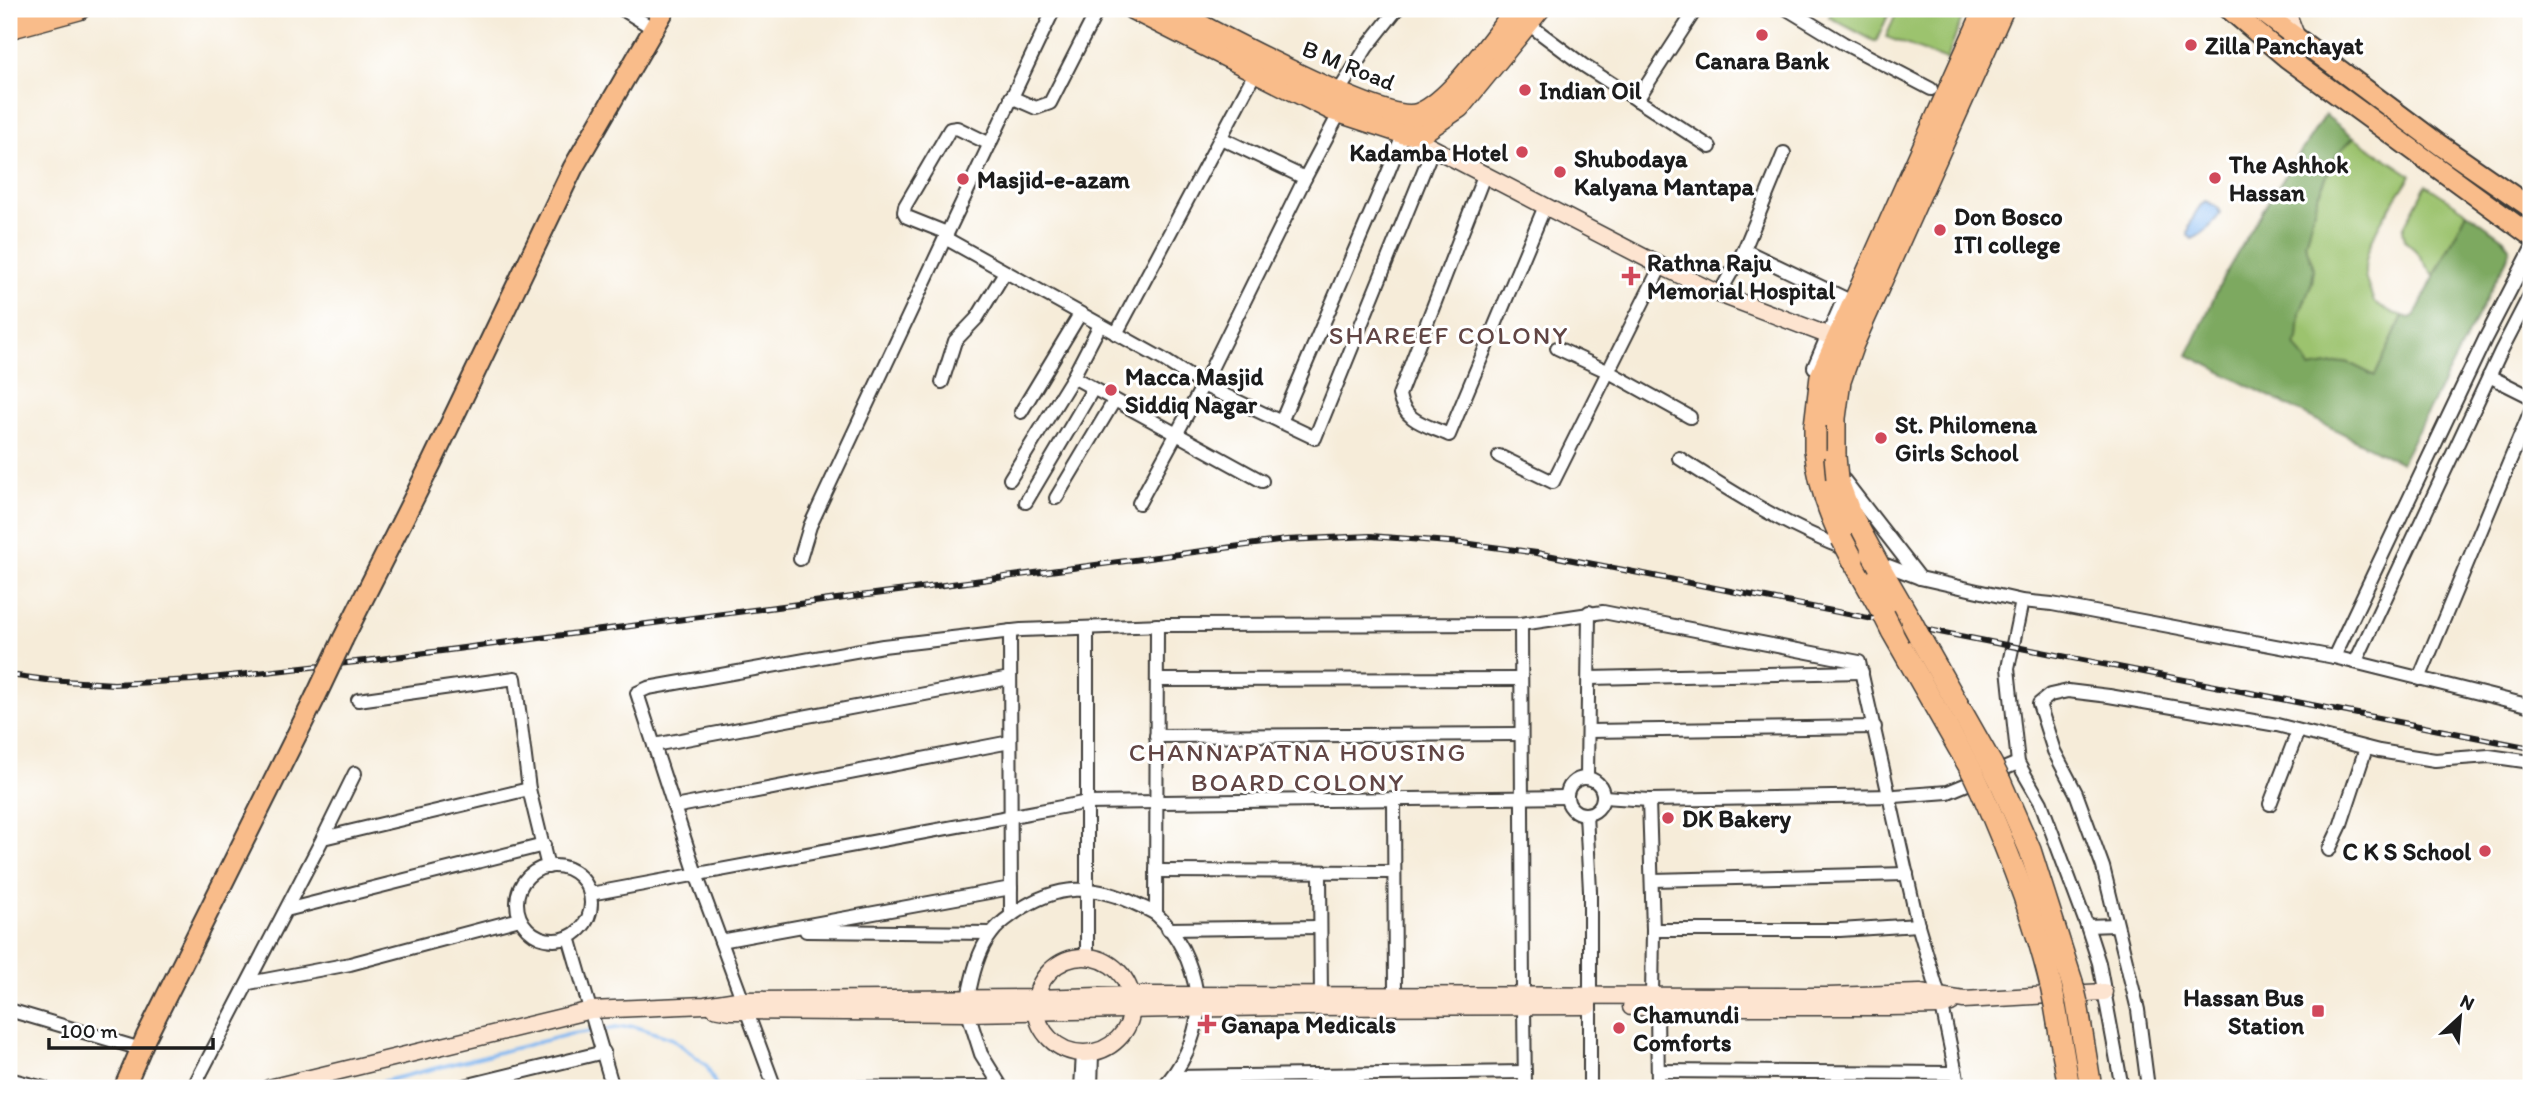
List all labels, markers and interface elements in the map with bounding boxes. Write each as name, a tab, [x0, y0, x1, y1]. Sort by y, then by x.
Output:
marker: Canara Bank	[1754, 27, 1770, 43]
place label: Zilla Panchayat	[2205, 31, 2364, 61]
street label: B M Road	[1298, 33, 1400, 97]
marker: Zilla Panchayat	[2183, 37, 2199, 53]
place label: Canara Bank	[1695, 46, 1830, 75]
place label: Indian Oil	[1539, 76, 1642, 105]
marker: Indian Oil	[1517, 82, 1533, 98]
place label: Kadamba Hotel	[1349, 138, 1508, 167]
marker: Kadamba Hotel	[1514, 144, 1530, 160]
place label: Shubodaya Kalyana Mantapa	[1574, 144, 1755, 202]
place label: The Ashhok Hassan	[2228, 150, 2349, 207]
marker: Shubodaya Kalyana Mantapa	[1552, 164, 1568, 180]
place label: Masjid-e-azam	[977, 165, 1130, 195]
marker: The Ashhok Hassan	[2207, 170, 2223, 186]
marker: Masjid-e-azam	[955, 171, 971, 187]
place label: Don Bosco ITI college	[1954, 202, 2063, 260]
marker: Don Bosco ITI college	[1932, 222, 1948, 238]
place label: Rathna Raju Memorial Hospital	[1647, 248, 1835, 306]
marker: Rathna Raju Memorial Hospital	[1621, 266, 1641, 286]
district label: SHAREEF COLONY	[1329, 319, 1569, 351]
place label: Macca Masjid Siddiq Nagar	[1125, 362, 1263, 420]
marker: Macca Masjid Siddiq Nagar	[1103, 382, 1119, 398]
place label: St. Philomena Girls School	[1895, 410, 2037, 467]
marker: St. Philomena Girls School	[1873, 430, 1889, 446]
district label: CHANNAPATNA HOUSING BOARD COLONY	[1129, 736, 1467, 798]
place label: DK Bakery	[1682, 804, 1791, 834]
marker: DK Bakery	[1660, 810, 1676, 826]
place label: C K S School	[2343, 837, 2471, 866]
marker: C K S School	[2477, 843, 2493, 859]
north arrow	[2424, 982, 2494, 1052]
place label: Hassan Bus Station	[2183, 983, 2304, 1040]
text: N	[2456, 989, 2478, 1015]
place label: Chamundi Comforts	[1633, 1000, 1739, 1057]
marker: Hassan Bus Station	[2310, 1003, 2326, 1019]
scale bar	[49, 1006, 214, 1050]
place label: Ganapa Medicals	[1221, 1010, 1396, 1040]
marker: Ganapa Medicals	[1199, 1016, 1215, 1032]
text: 100 m	[60, 1018, 118, 1043]
marker: Chamundi Comforts	[1611, 1020, 1627, 1036]

